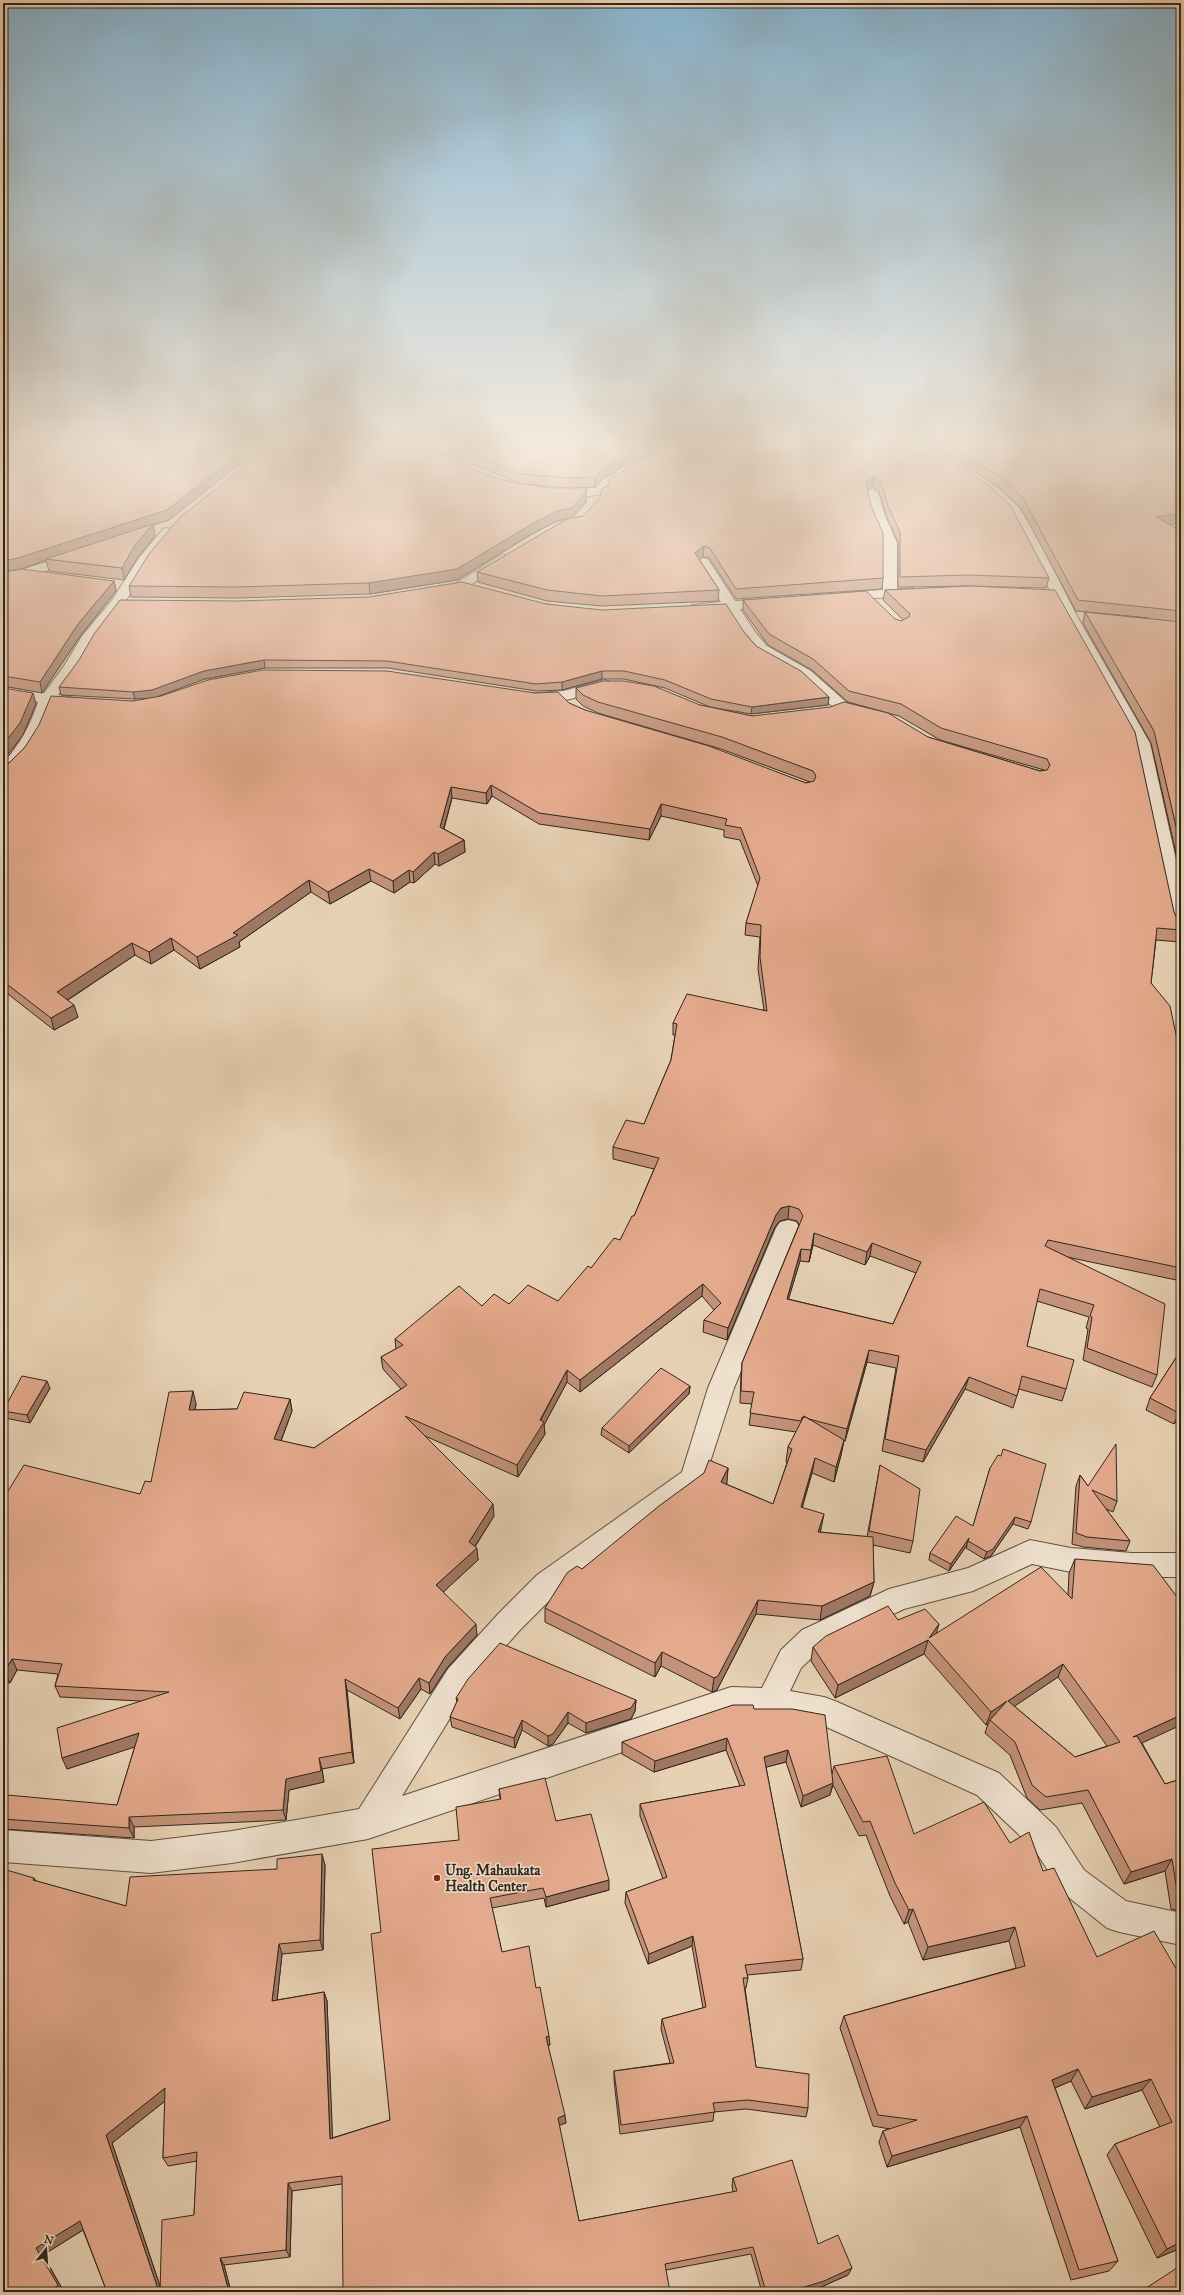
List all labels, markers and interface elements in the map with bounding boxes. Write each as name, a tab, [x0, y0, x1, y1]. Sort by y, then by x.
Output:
place label: Ung. Mahaukata Health Center	[445, 1862, 542, 1895]
marker: Ung. Mahaukata Health Center	[432, 1873, 442, 1883]
north arrow	[26, 2229, 66, 2269]
text: N	[42, 2232, 56, 2248]

